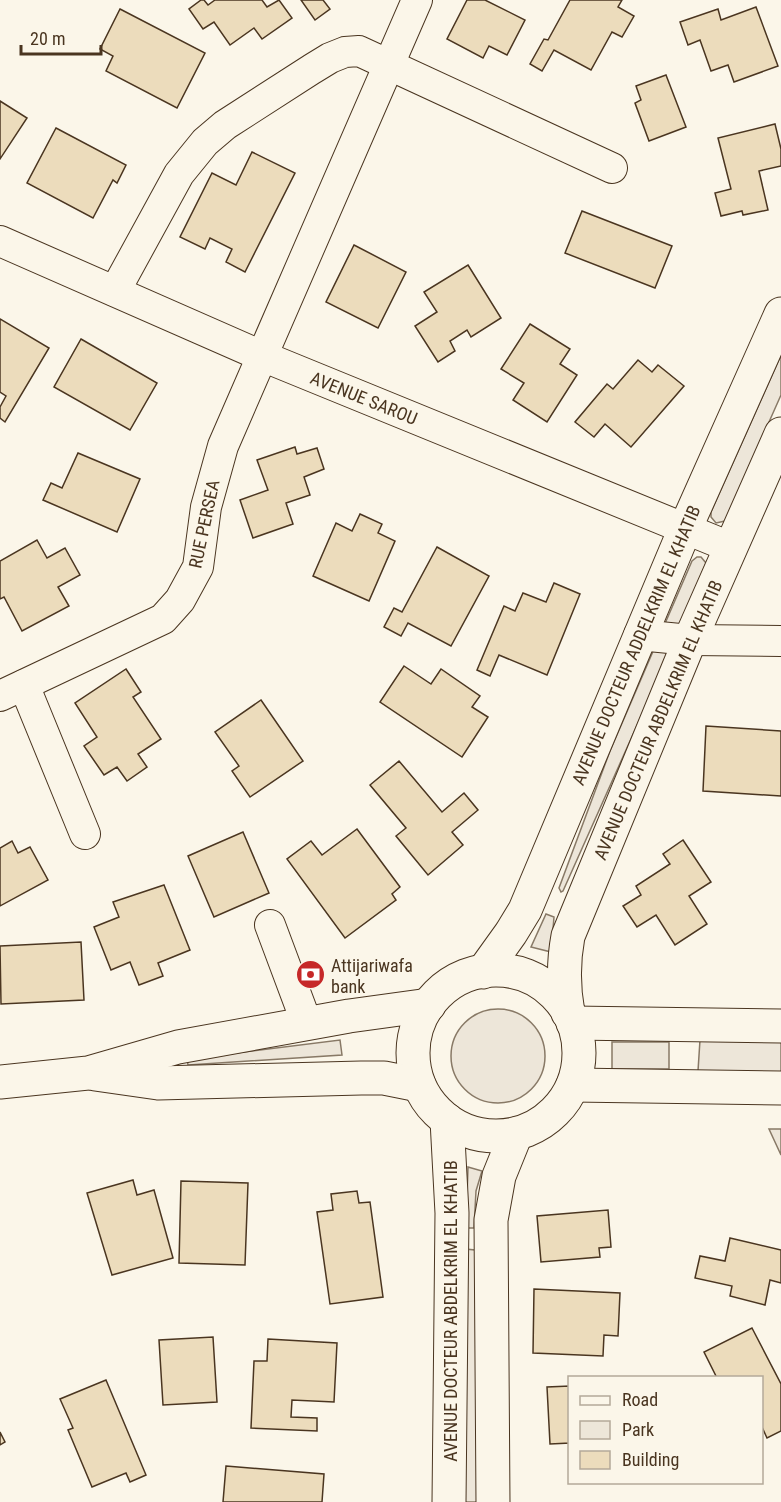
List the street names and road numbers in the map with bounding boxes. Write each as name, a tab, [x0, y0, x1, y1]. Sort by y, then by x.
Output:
street label: AVENUE SAROU	[308, 367, 420, 429]
street label: RUE PERSEA	[184, 477, 224, 570]
street label: AVENUE DOCTEUR ADDELKRIM EL KHATIB	[567, 502, 705, 788]
street label: AVENUE DOCTEUR ABDELKRIM EL KHATIB	[589, 577, 727, 863]
street label: AVENUE DOCTEUR ABDELKRIM EL KHATIB	[440, 1160, 461, 1462]

